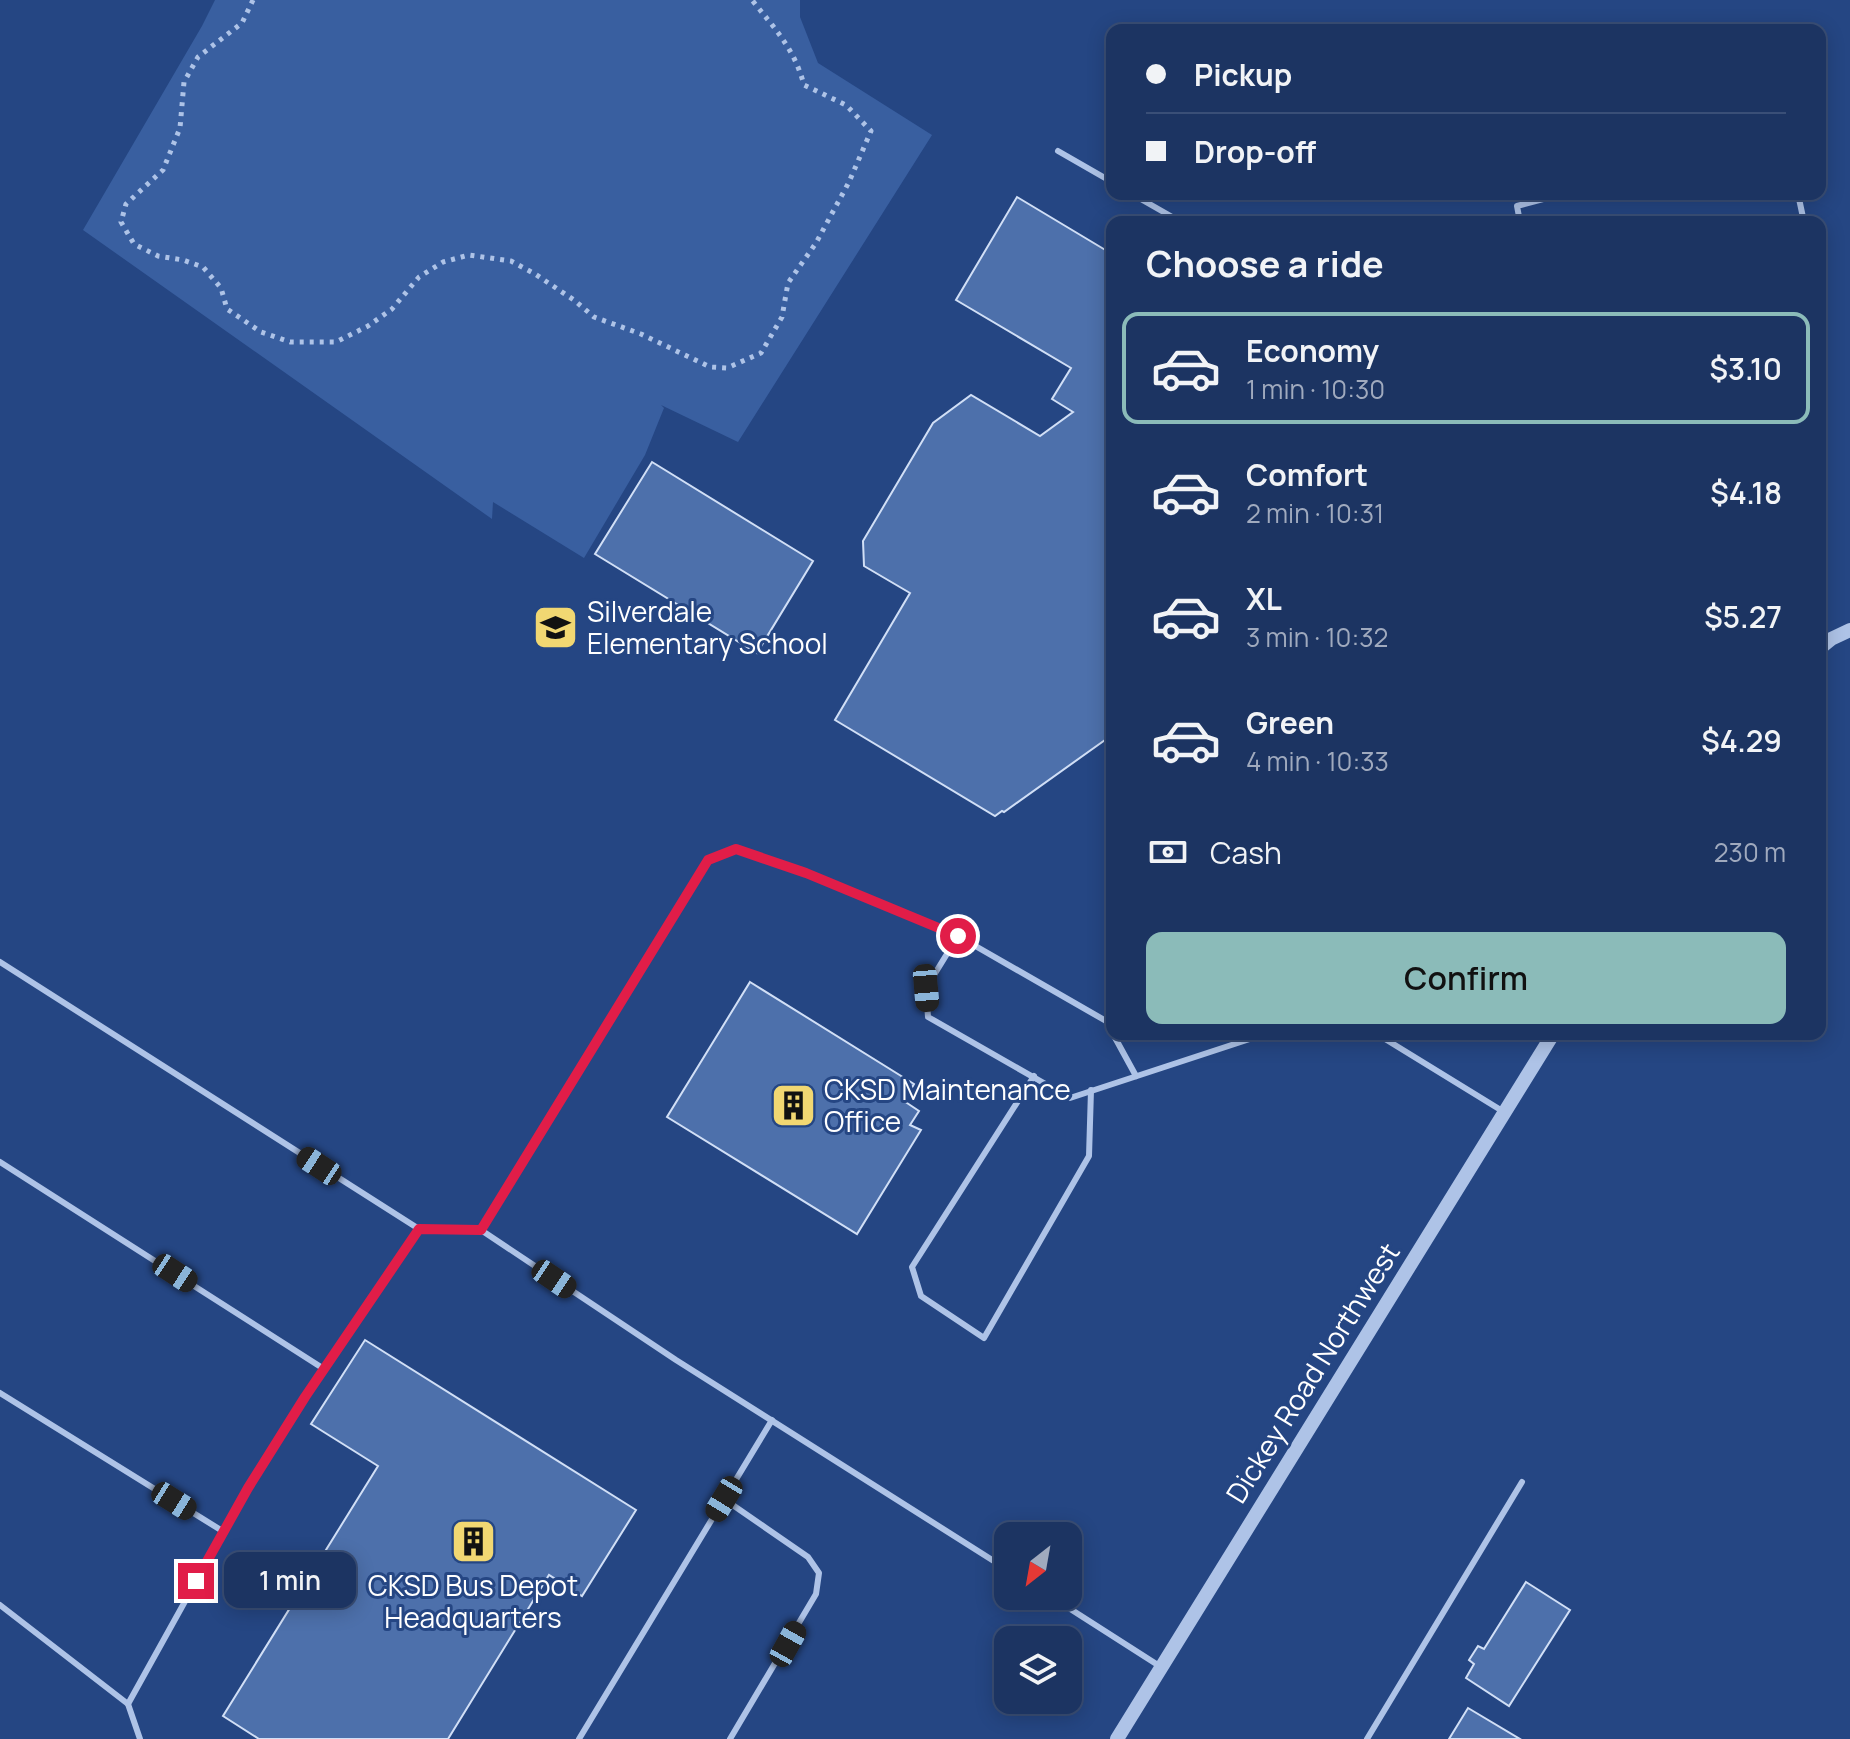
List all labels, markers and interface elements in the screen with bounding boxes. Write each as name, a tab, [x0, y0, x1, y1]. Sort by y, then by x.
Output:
text: Pickup	[1194, 54, 1292, 95]
text: Drop-off	[1194, 131, 1316, 172]
text: Choose a ride	[1146, 239, 1384, 288]
text: Economy	[1246, 330, 1379, 371]
icon: car	[1150, 332, 1222, 404]
text: $3.10	[1709, 348, 1782, 389]
text: 1 min · 10:30	[1246, 371, 1385, 407]
text: Comfort	[1246, 454, 1368, 495]
icon: car	[1150, 456, 1222, 528]
text: $4.18	[1710, 472, 1782, 513]
text: 2 min · 10:31	[1246, 495, 1384, 531]
text: XL	[1246, 578, 1282, 619]
icon: car	[1150, 580, 1222, 652]
place label: Silverdale Elementary School	[587, 592, 828, 662]
text: $5.27	[1704, 596, 1782, 637]
school or university icon: Silverdale Elementary School	[532, 604, 580, 652]
text: 3 min · 10:32	[1246, 619, 1388, 655]
text: Green	[1246, 702, 1334, 743]
icon: car	[1150, 704, 1222, 776]
text: $4.29	[1701, 720, 1782, 761]
text: 4 min · 10:33	[1246, 743, 1389, 779]
icon: cash	[1146, 830, 1190, 874]
text: Cash	[1210, 832, 1282, 873]
text: 230 m	[1714, 834, 1786, 870]
route start	[940, 918, 976, 954]
button: Confirm	[1146, 932, 1786, 1024]
car	[912, 963, 940, 1013]
place label: CKSD Maintenance Office	[824, 1070, 1071, 1140]
building icon: CKSD Maintenance Office	[769, 1082, 817, 1130]
car	[292, 1143, 346, 1189]
street label: Dickey Road Northwest	[1217, 1235, 1408, 1510]
car	[148, 1250, 202, 1296]
car	[527, 1256, 581, 1302]
car	[701, 1472, 747, 1526]
car	[147, 1478, 201, 1524]
building icon: CKSD Bus Depot Headquarters	[449, 1518, 497, 1566]
north arrow	[994, 1522, 1082, 1610]
map controls	[994, 1522, 1082, 1714]
callout: 1 min	[224, 1553, 356, 1609]
text: 1 min	[259, 1562, 321, 1598]
route end	[178, 1563, 214, 1599]
place label: CKSD Bus Depot Headquarters	[368, 1566, 578, 1636]
car	[766, 1617, 810, 1671]
button: layers	[994, 1626, 1082, 1714]

